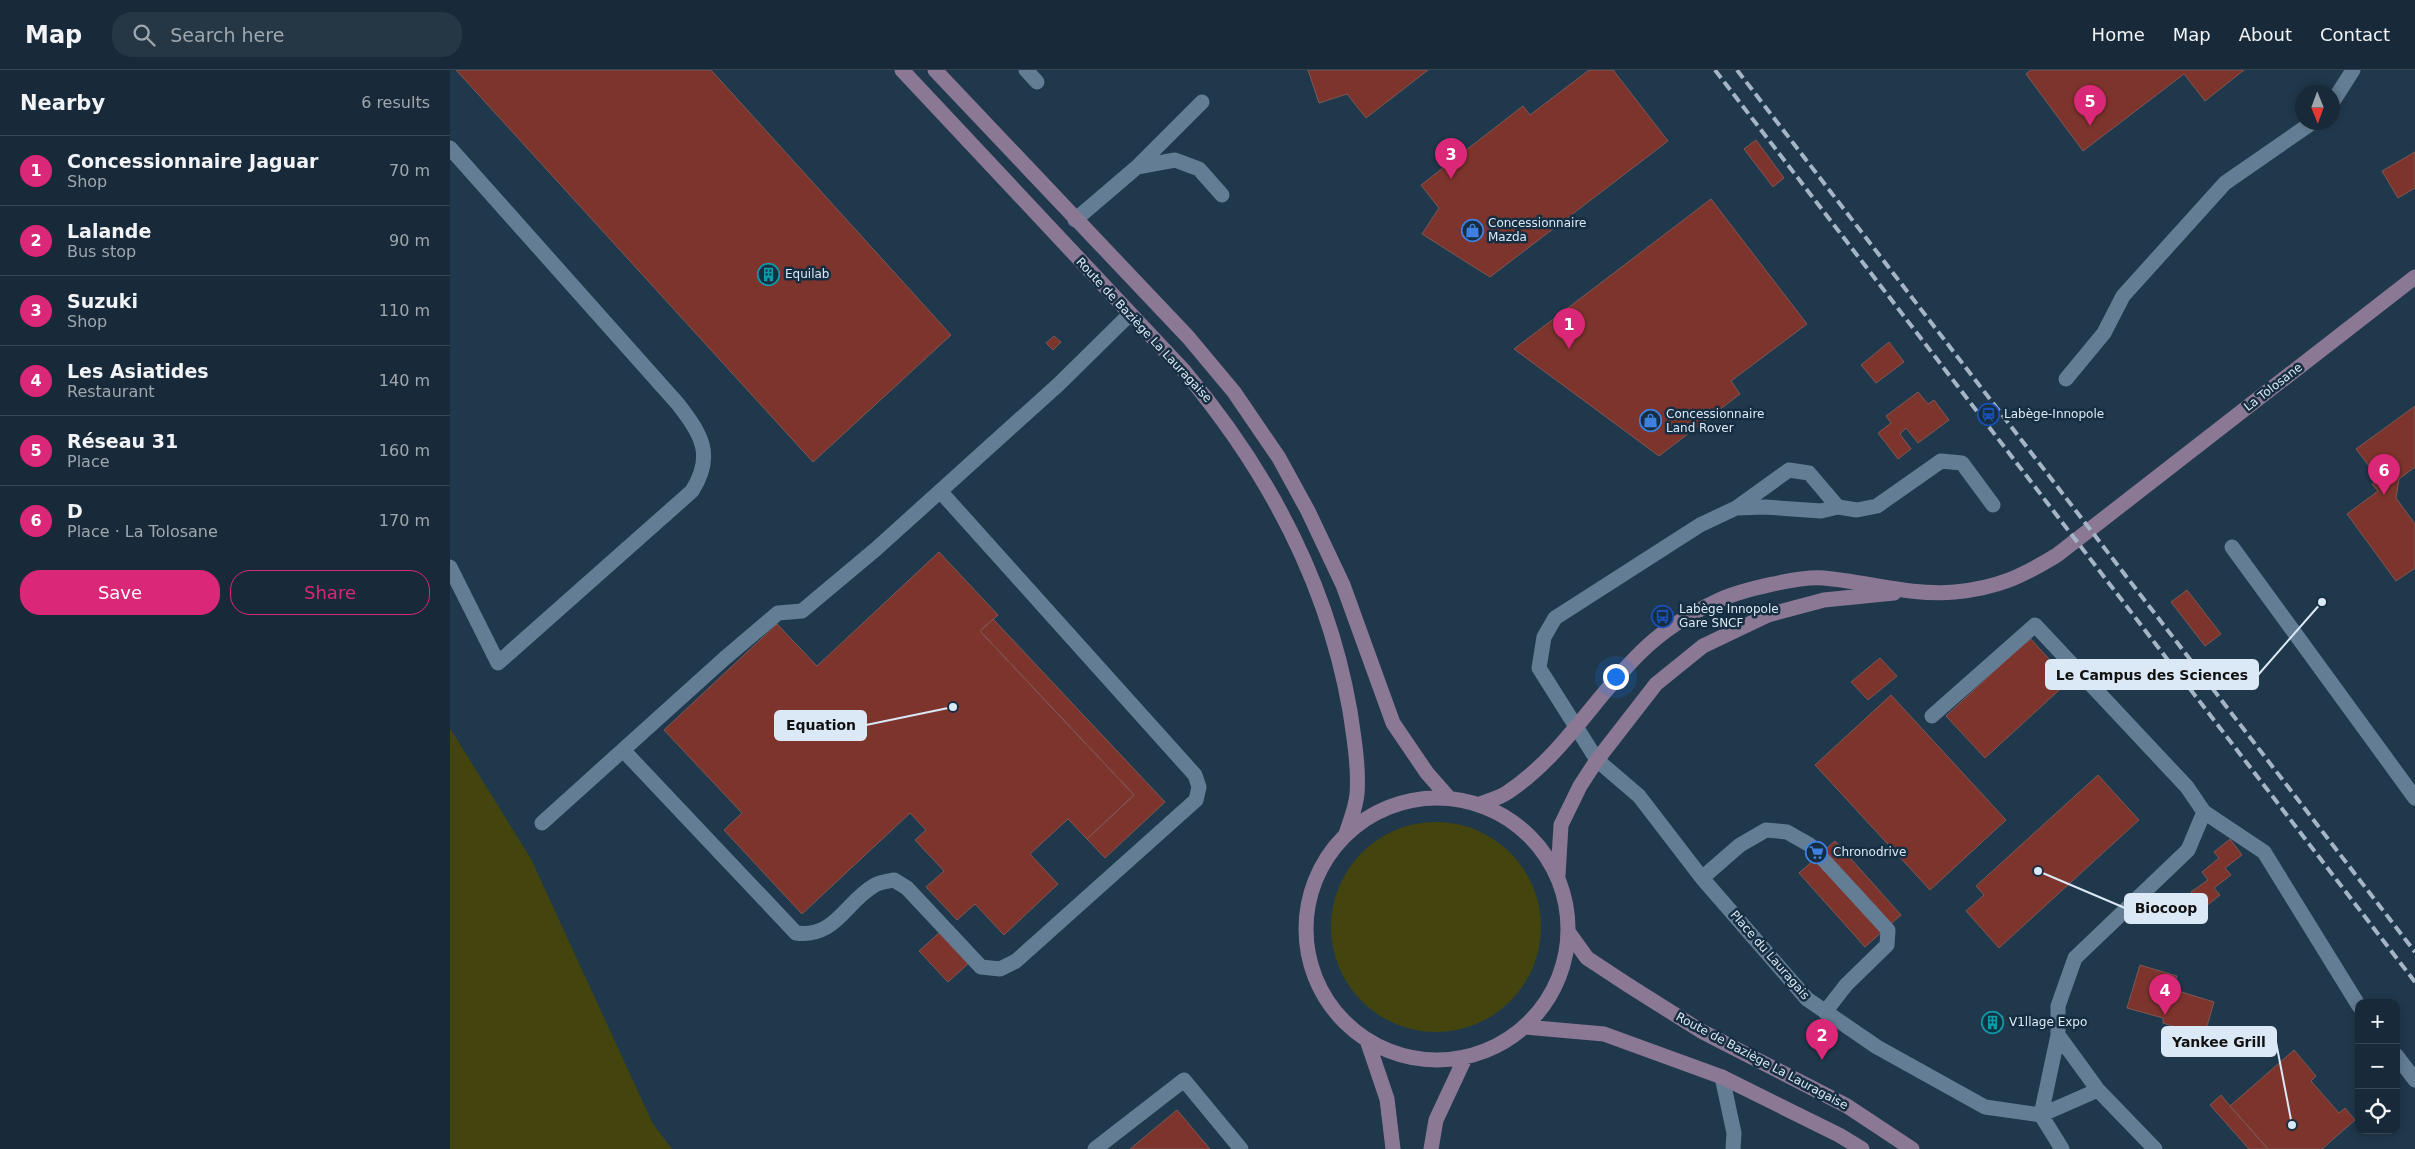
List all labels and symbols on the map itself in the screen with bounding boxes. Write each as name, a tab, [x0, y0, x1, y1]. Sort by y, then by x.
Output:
pin: 5	[2074, 85, 2106, 126]
north arrow	[2295, 85, 2340, 130]
pin: 3	[1435, 138, 1467, 179]
place label: Concessionnaire Mazda	[1488, 216, 1586, 244]
shop icon: Concessionnaire Mazda	[1460, 218, 1484, 242]
street label: Route de Baziège La Lauragaise	[1073, 255, 1215, 405]
building icon: Equilab	[757, 262, 781, 286]
place label: Equilab	[785, 267, 829, 281]
pin: 1	[1553, 308, 1585, 349]
street label: La Tolosane	[2241, 360, 2305, 414]
station icon: Labège-Innopole	[1976, 402, 2000, 426]
place label: Concessionnaire Land Rover	[1666, 407, 1764, 435]
place label: Labège-Innopole	[2004, 407, 2104, 421]
shop icon: Concessionnaire Land Rover	[1638, 409, 1662, 433]
pin: 6	[2368, 454, 2400, 495]
place label: Labège Innopole Gare SNCF	[1679, 602, 1779, 630]
bus stop icon: Labège Innopole Gare SNCF	[1651, 604, 1675, 628]
callout: Le Campus des Sciences	[2046, 660, 2258, 689]
your location	[1603, 664, 1629, 690]
text: Le Campus des Sciences	[2056, 667, 2248, 683]
callout: Equation	[775, 711, 866, 740]
text: Equation	[786, 717, 856, 733]
supermarket icon: Chronodrive	[1805, 840, 1829, 864]
place label: Chronodrive	[1833, 845, 1906, 859]
callout: Biocoop	[2125, 894, 2207, 923]
text: Biocoop	[2135, 900, 2197, 916]
street label: Place du Lauragais	[1728, 908, 1812, 1002]
pin: 4	[2149, 974, 2181, 1015]
street label: Route de Baziège La Lauragaise	[1674, 1010, 1850, 1112]
building icon: V1llage Expo	[1981, 1010, 2005, 1034]
place label: V1llage Expo	[2009, 1015, 2087, 1029]
pin: 2	[1806, 1019, 1838, 1060]
callout: Yankee Grill	[2162, 1027, 2276, 1056]
text: Yankee Grill	[2171, 1034, 2266, 1050]

